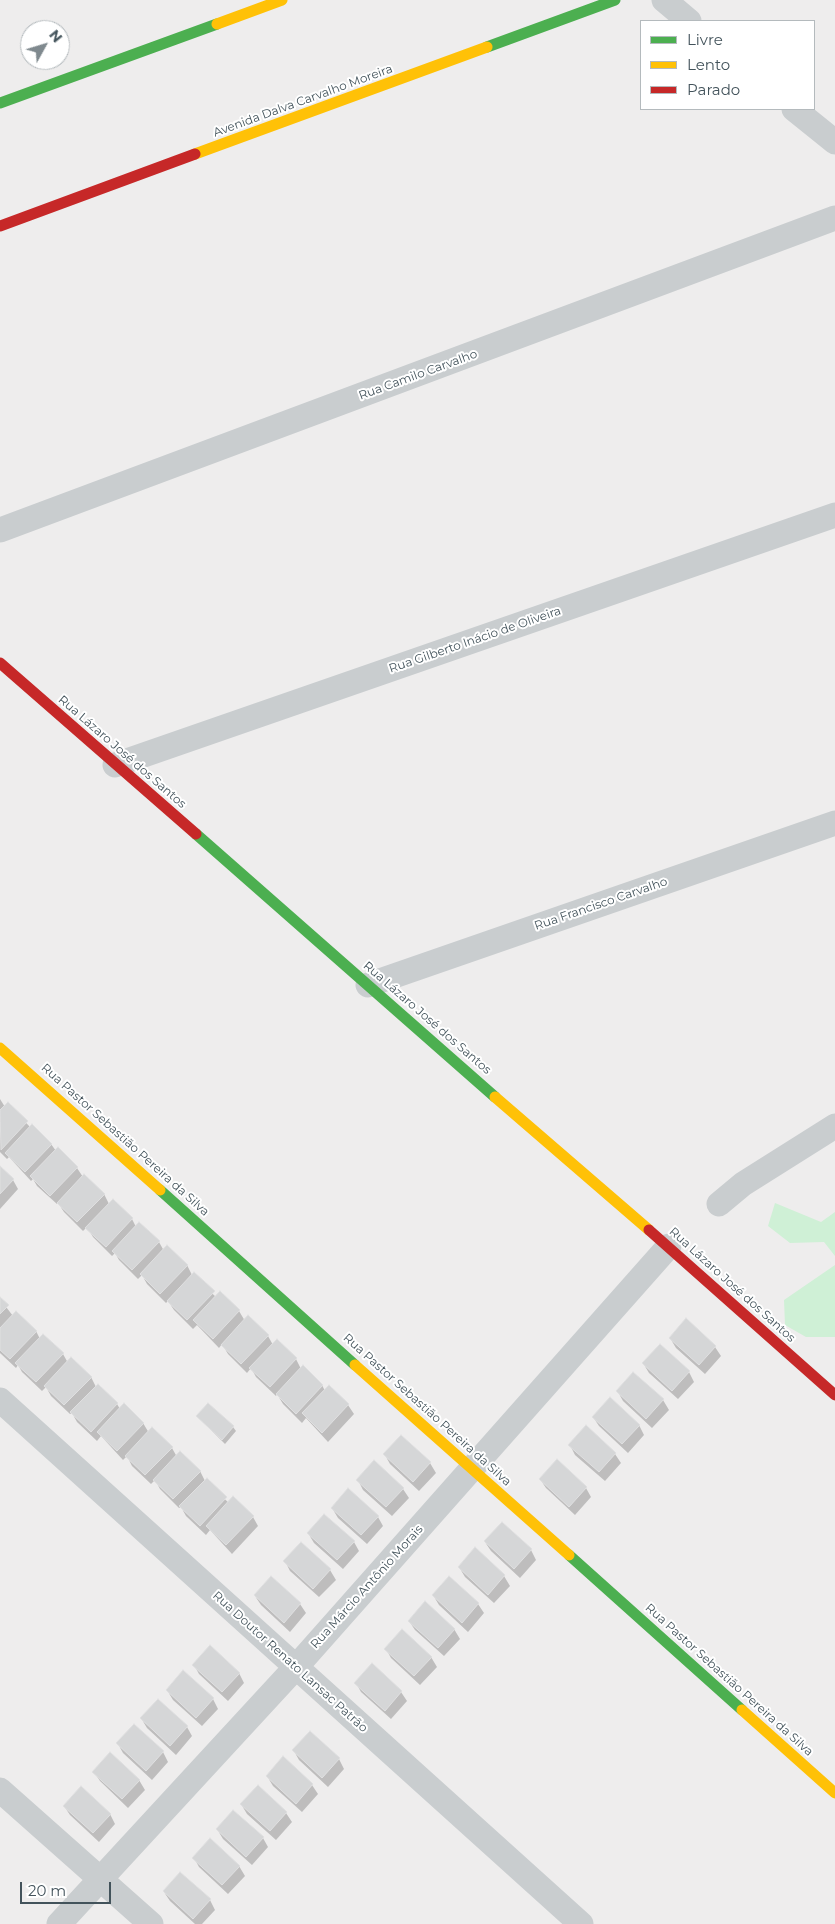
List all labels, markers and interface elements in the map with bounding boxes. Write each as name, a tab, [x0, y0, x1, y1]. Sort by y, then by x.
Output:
north arrow	[20, 20, 70, 70]
legend	[640, 20, 815, 110]
text: N	[45, 26, 66, 46]
text: Livre	[687, 30, 723, 49]
text: Lento	[687, 55, 730, 74]
street label: Avenida Dalva Carvalho Moreira	[211, 62, 395, 140]
text: Parado	[687, 80, 740, 99]
street label: Rua Camilo Carvalho	[357, 347, 479, 403]
street label: Rua Gilberto Inácio de Oliveira	[387, 604, 563, 676]
street label: Rua Lázaro José dos Santos	[55, 693, 189, 811]
street label: Rua Francisco Carvalho	[533, 874, 669, 934]
street label: Rua Lázaro José dos Santos	[360, 959, 494, 1077]
street label: Rua Pastor Sebastião Pereira da Silva	[38, 1061, 212, 1219]
street label: Rua Lázaro José dos Santos	[666, 1225, 798, 1345]
street label: Rua Pastor Sebastião Pereira da Silva	[340, 1331, 514, 1489]
street label: Rua Márcio Antônio Morais	[308, 1522, 426, 1652]
street label: Rua Doutor Renato Lansac Patrão	[210, 1589, 370, 1735]
street label: Rua Pastor Sebastião Pereira da Silva	[642, 1601, 816, 1759]
scale bar	[22, 1872, 114, 1904]
text: 20 m	[28, 1881, 66, 1900]

